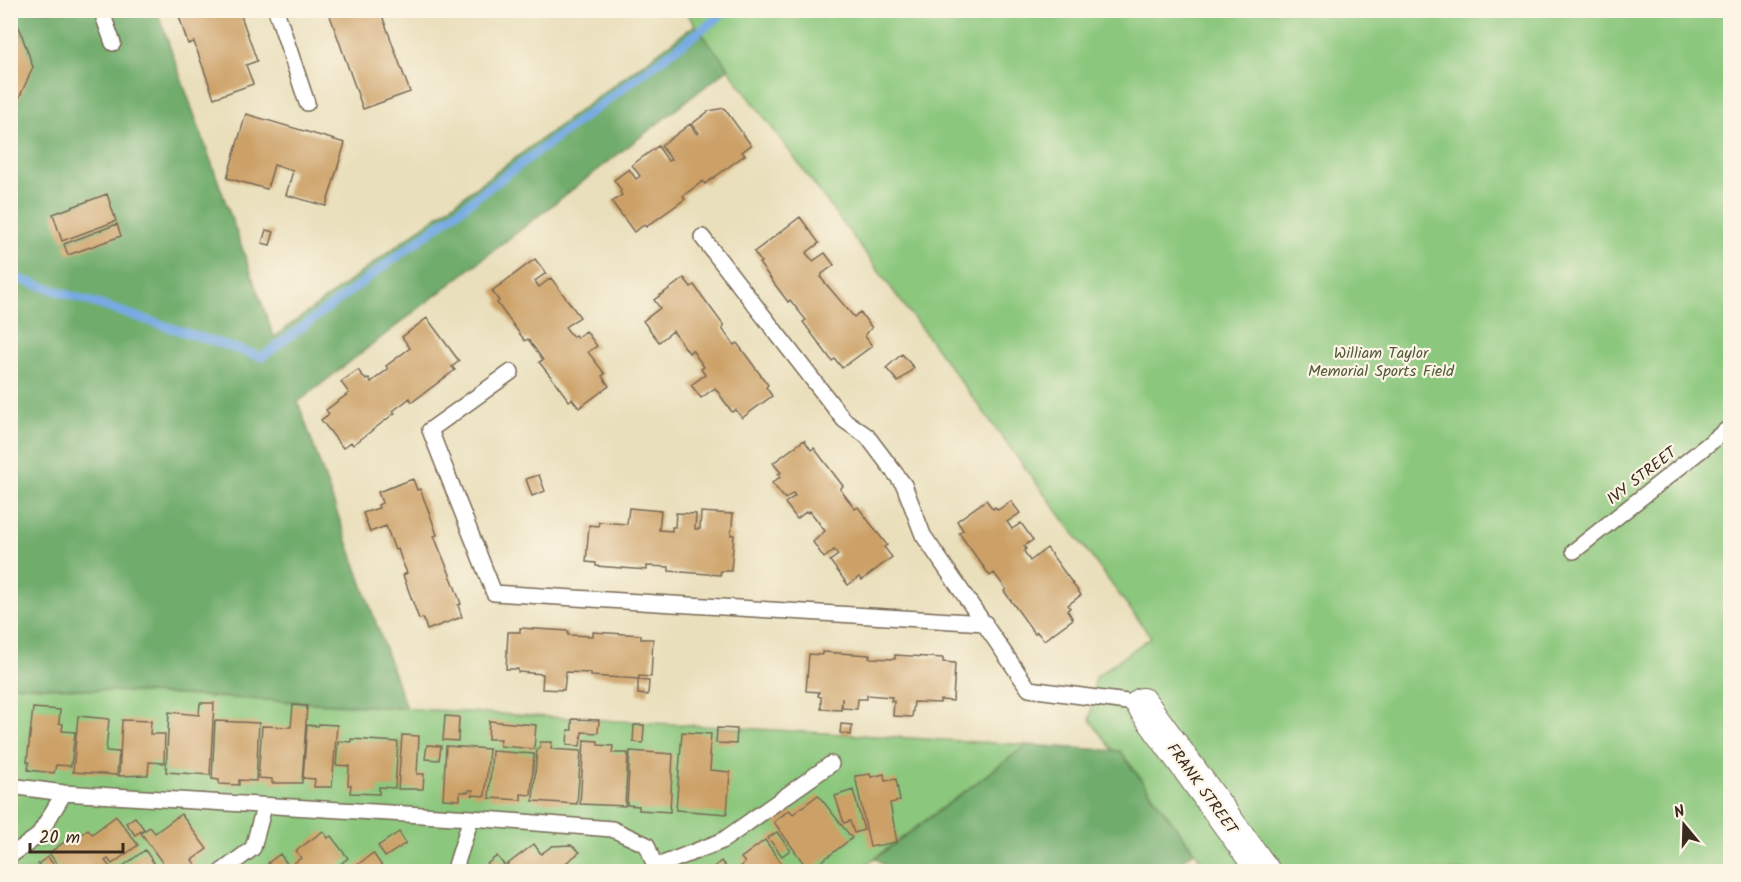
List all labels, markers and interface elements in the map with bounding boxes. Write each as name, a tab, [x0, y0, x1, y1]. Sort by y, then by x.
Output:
park label: William Taylor Memorial Sports Field	[1308, 341, 1455, 384]
street label: IVY STREET	[1602, 440, 1683, 512]
street label: FRANK STREET	[1160, 738, 1244, 841]
north arrow	[1654, 795, 1714, 855]
text: N	[1671, 799, 1688, 826]
scale bar	[30, 816, 123, 854]
text: 20 m	[39, 824, 80, 853]

